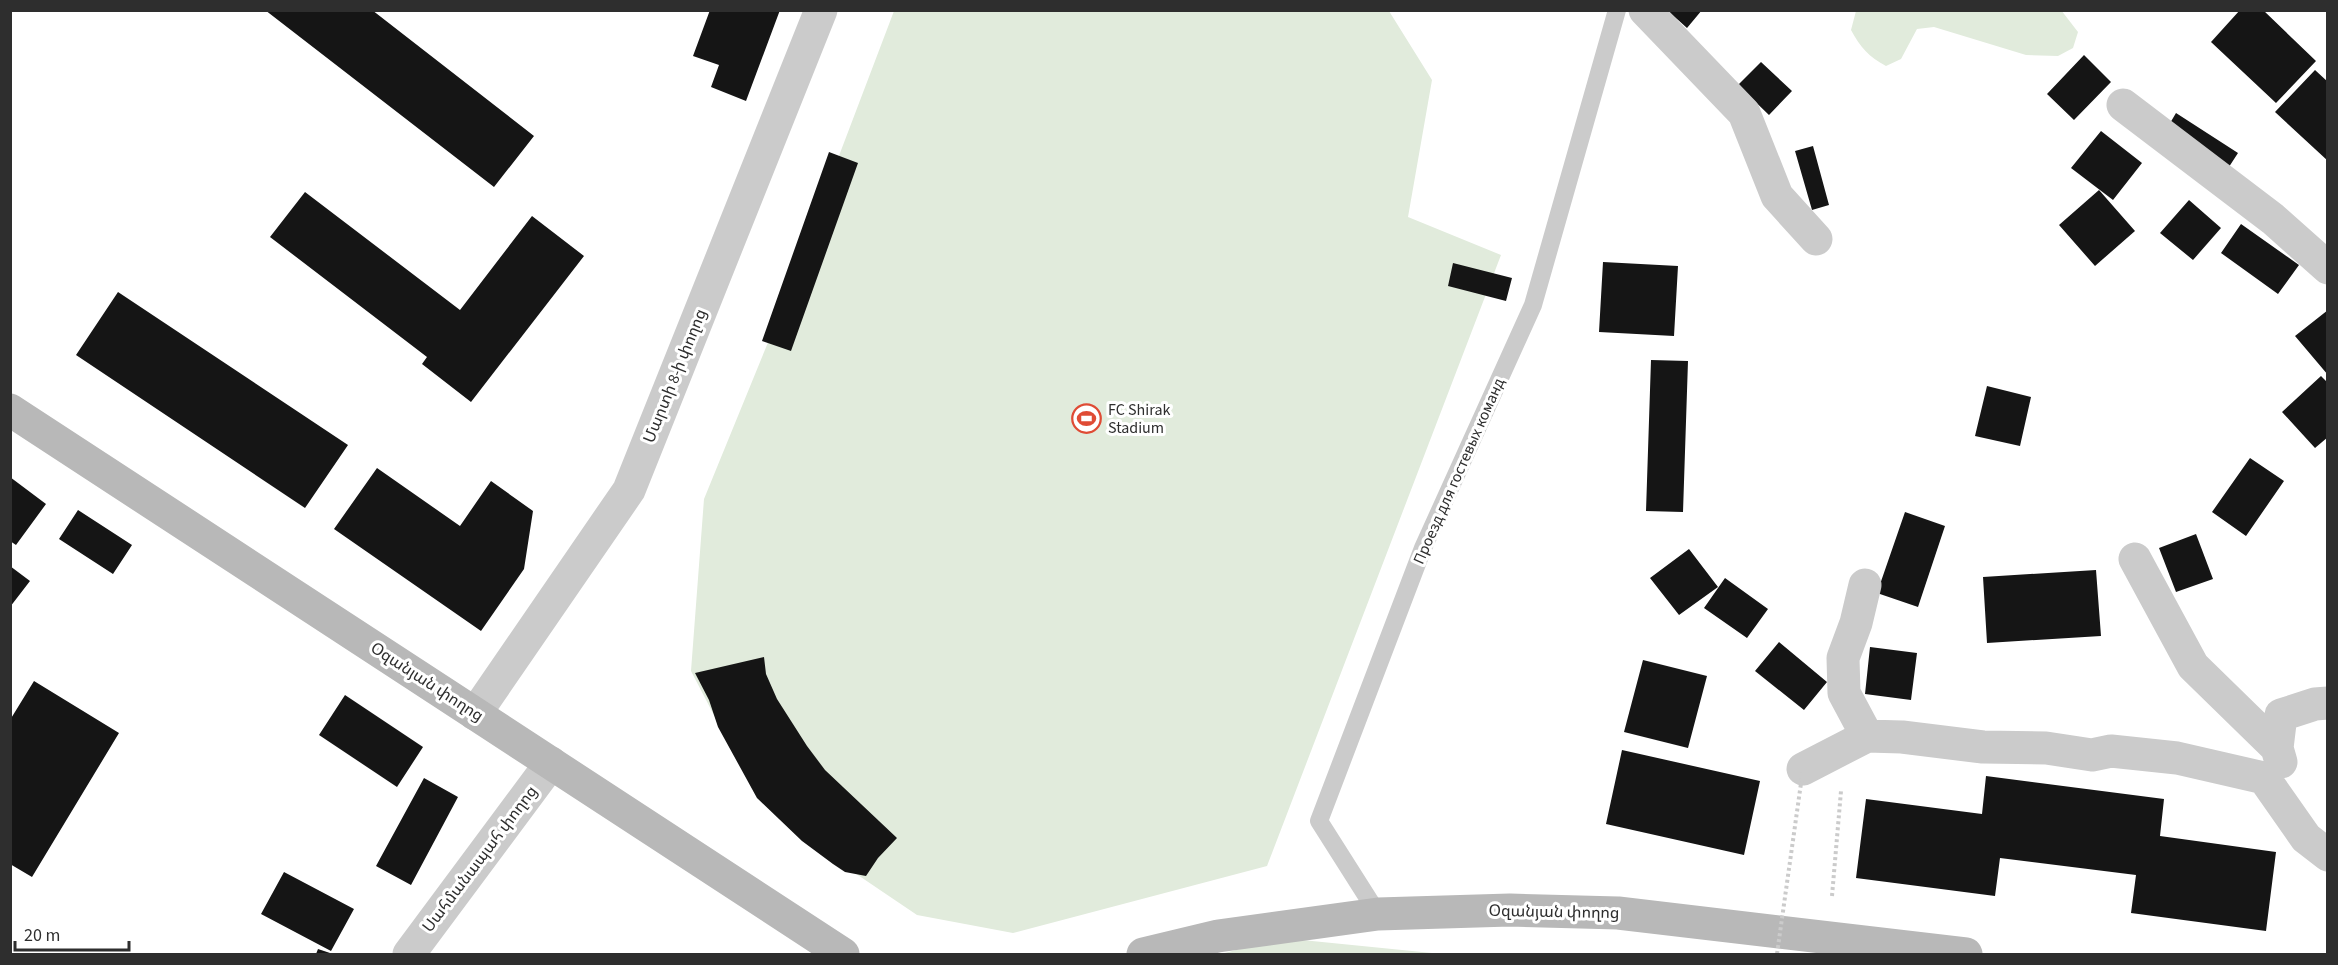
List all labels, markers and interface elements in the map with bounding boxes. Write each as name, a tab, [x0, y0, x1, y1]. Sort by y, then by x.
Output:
street label: Մարտի 8-ի փողոց	[638, 306, 712, 446]
street label: Проезд для гостевых команд	[1408, 374, 1510, 568]
place label: FC Shirak Stadium	[1108, 399, 1171, 439]
sports icon: FC Shirak Stadium	[1071, 403, 1103, 435]
street label: Օզանյան փողոց	[366, 637, 488, 727]
street label: Սահմանապահ փողոց	[418, 781, 542, 937]
street label: Օզանյան փողոց	[1488, 900, 1620, 924]
scale bar	[15, 914, 129, 952]
text: 20 m	[24, 923, 60, 948]

